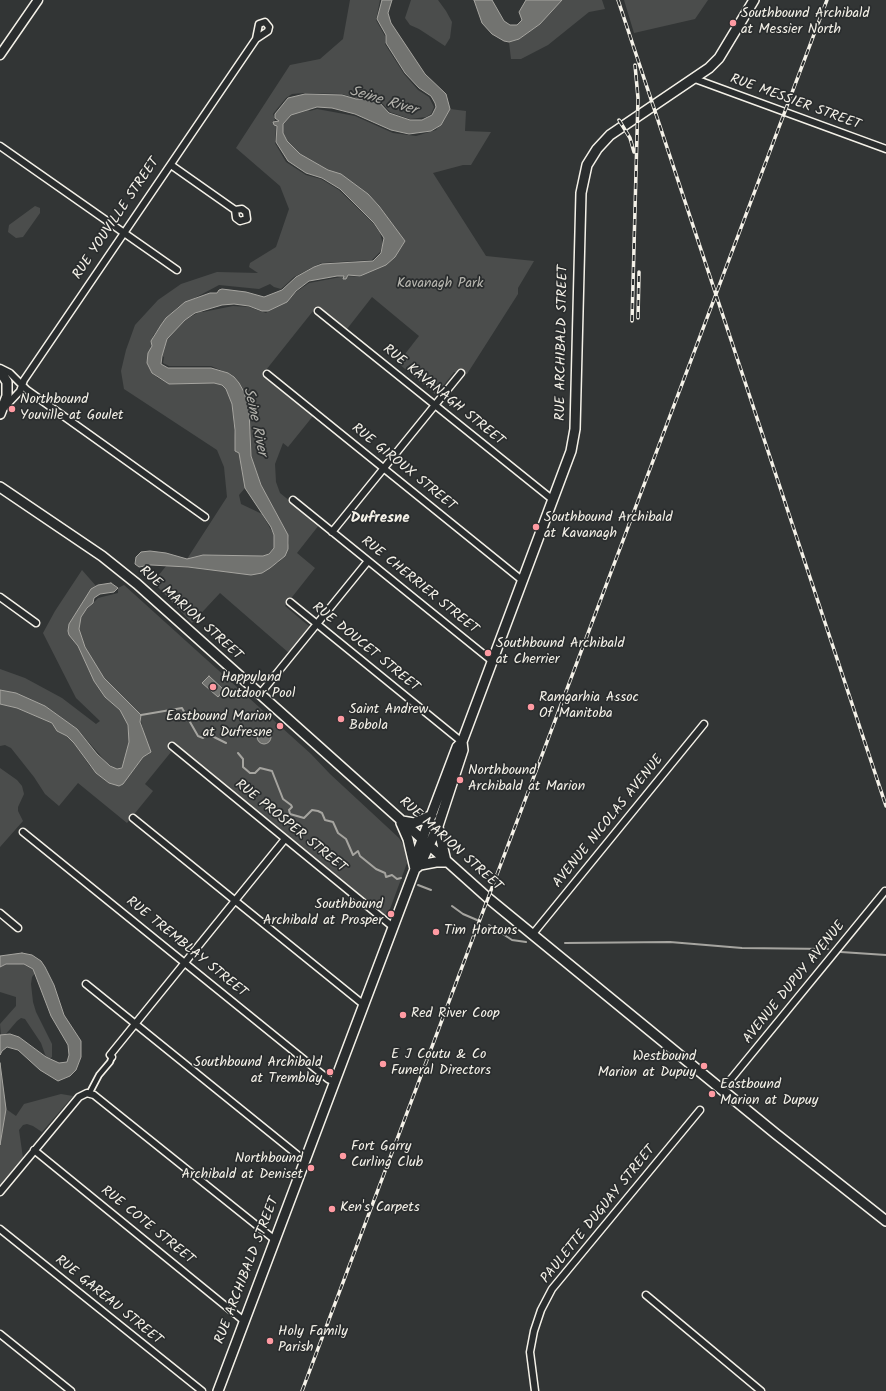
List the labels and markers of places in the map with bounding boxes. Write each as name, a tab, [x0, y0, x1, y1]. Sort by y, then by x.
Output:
place label: Southbound Archibald at Messier North	[741, 7, 869, 40]
marker: Southbound Archibald at Messier North	[728, 18, 738, 28]
place label: Northbound Youville at Goulet	[20, 393, 124, 426]
marker: Northbound Youville at Goulet	[7, 404, 17, 414]
place label: Southbound Archibald at Kavanagh	[544, 511, 672, 544]
marker: Southbound Archibald at Kavanagh	[531, 522, 541, 532]
place label: Southbound Archibald at Cherrier	[496, 637, 624, 670]
marker: Southbound Archibald at Cherrier	[483, 648, 493, 658]
place label: Happyland Outdoor Pool	[221, 671, 295, 704]
marker: Happyland Outdoor Pool	[208, 682, 218, 692]
place label: Ramgarhia Assoc Of Manitoba	[539, 691, 639, 724]
marker: Ramgarhia Assoc Of Manitoba	[526, 702, 536, 712]
place label: Saint Andrew Bobola	[349, 703, 428, 736]
place label: Eastbound Marion at Dufresne	[166, 710, 272, 742]
marker: Saint Andrew Bobola	[336, 714, 346, 724]
marker: Eastbound Marion at Dufresne	[275, 721, 285, 731]
place label: Northbound Archibald at Marion	[468, 764, 585, 796]
marker: Northbound Archibald at Marion	[455, 775, 465, 785]
place label: Southbound Archibald at Prosper	[263, 898, 383, 930]
marker: Southbound Archibald at Prosper	[386, 909, 396, 919]
place label: Tim Hortons	[444, 924, 517, 940]
marker: Tim Hortons	[431, 927, 441, 937]
place label: Red River Coop	[411, 1007, 500, 1023]
marker: Red River Coop	[398, 1010, 408, 1020]
place label: E J Coutu & Co Funeral Directors	[391, 1048, 491, 1080]
place label: Westbound Marion at Dupuy	[598, 1050, 696, 1082]
place label: Southbound Archibald at Tremblay	[194, 1056, 322, 1088]
marker: E J Coutu & Co Funeral Directors	[378, 1059, 388, 1069]
marker: Westbound Marion at Dupuy	[699, 1061, 709, 1071]
marker: Southbound Archibald at Tremblay	[325, 1067, 335, 1077]
place label: Eastbound Marion at Dupuy	[720, 1078, 818, 1110]
marker: Eastbound Marion at Dupuy	[707, 1089, 717, 1099]
place label: Fort Garry Curling Club	[351, 1140, 423, 1172]
marker: Fort Garry Curling Club	[338, 1151, 348, 1161]
place label: Northbound Archibald at Deniset	[181, 1152, 303, 1184]
marker: Northbound Archibald at Deniset	[306, 1163, 316, 1173]
place label: Ken's Carpets	[340, 1201, 420, 1217]
marker: Ken's Carpets	[327, 1204, 337, 1214]
place label: Holy Family Parish	[278, 1325, 348, 1358]
marker: Holy Family Parish	[265, 1336, 275, 1346]

